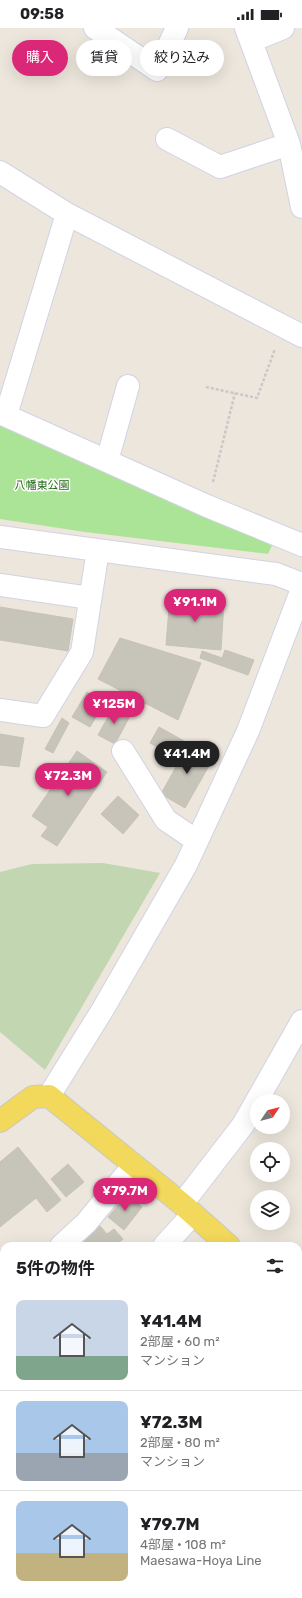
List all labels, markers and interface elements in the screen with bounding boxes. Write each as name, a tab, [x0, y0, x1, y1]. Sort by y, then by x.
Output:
text: 09:58	[20, 5, 64, 23]
chip: 購入	[12, 40, 68, 76]
chip: 賃貸	[76, 40, 132, 76]
chip: 絞り込み	[140, 40, 224, 76]
park label: 八幡東公園	[15, 479, 70, 492]
pin: ¥91.1M	[162, 589, 228, 623]
text: ¥91.1M	[173, 594, 217, 609]
pin: ¥125M	[86, 691, 142, 725]
text: ¥125M	[92, 696, 136, 711]
pin: ¥41.4M	[154, 741, 220, 775]
text: ¥41.4M	[163, 746, 211, 761]
pin: ¥72.3M	[35, 763, 101, 797]
text: ¥72.3M	[44, 768, 92, 783]
north arrow	[250, 1094, 290, 1134]
map controls	[250, 1094, 290, 1230]
button: locate	[250, 1142, 290, 1182]
pin: ¥79.7M	[92, 1178, 158, 1212]
text: ¥79.7M	[102, 1183, 148, 1198]
button: layers	[250, 1190, 290, 1230]
icon: filters	[264, 1255, 286, 1277]
text: 5件の物件	[16, 1258, 95, 1278]
text: ¥41.4M	[140, 1311, 202, 1331]
icon: home	[48, 1316, 96, 1364]
text: 2部屋 · 60 m²	[140, 1334, 220, 1349]
text: マンション	[140, 1353, 205, 1368]
text: ¥72.3M	[140, 1412, 203, 1432]
icon: home	[48, 1417, 96, 1465]
text: 2部屋 · 80 m²	[140, 1435, 220, 1450]
text: マンション	[140, 1454, 205, 1469]
text: ¥79.7M	[140, 1514, 200, 1534]
icon: home	[48, 1517, 96, 1565]
text: 4部屋 · 108 m²	[140, 1537, 226, 1552]
text: Maesawa-Hoya Line	[140, 1553, 262, 1568]

